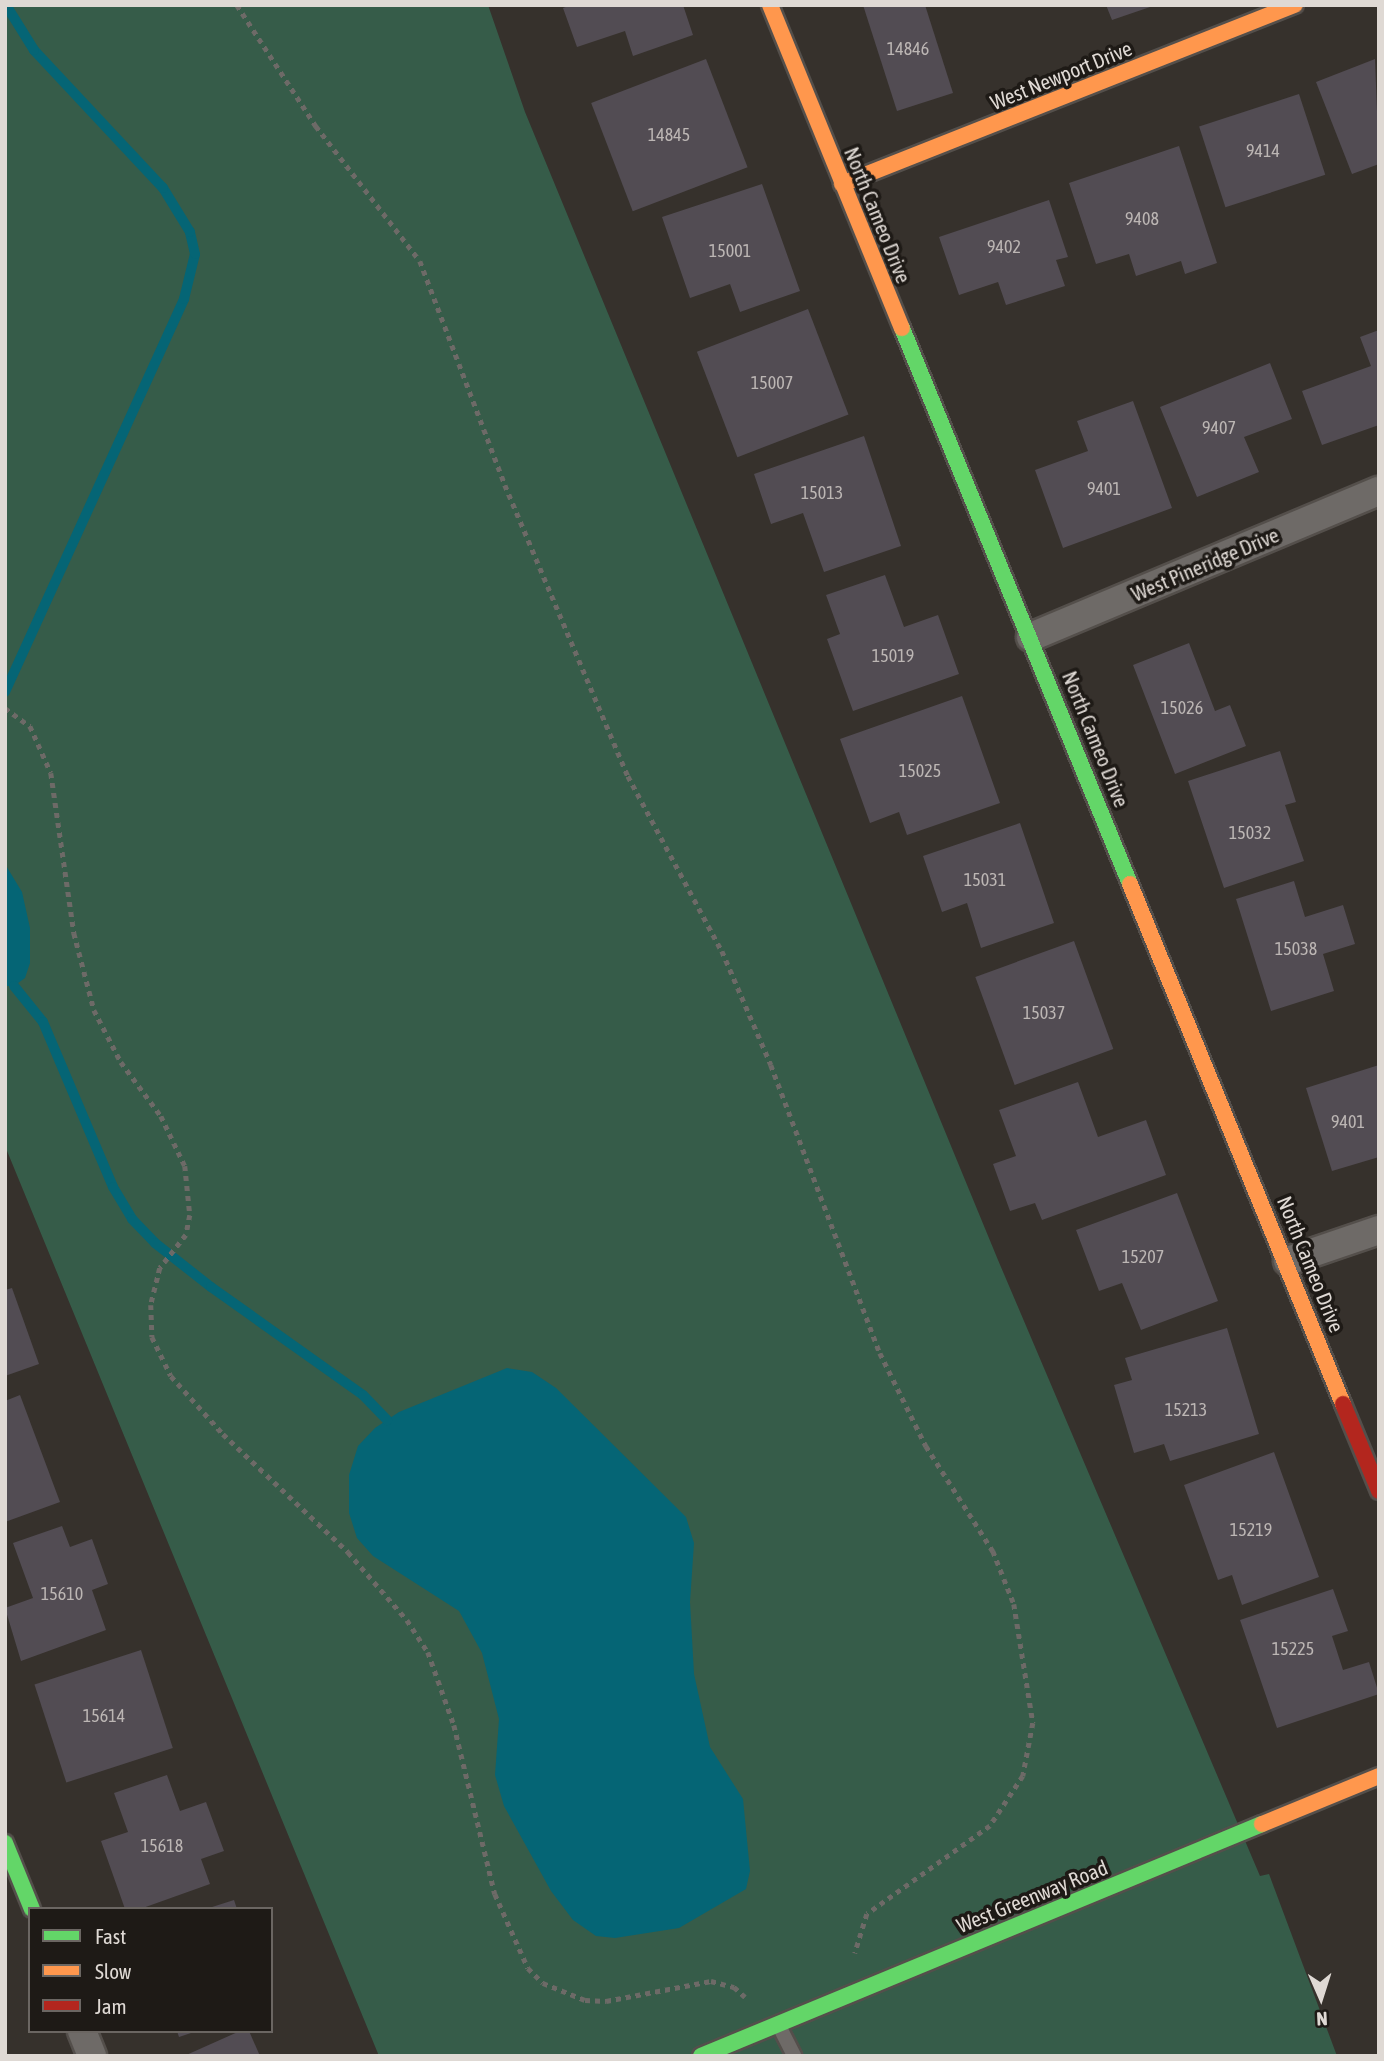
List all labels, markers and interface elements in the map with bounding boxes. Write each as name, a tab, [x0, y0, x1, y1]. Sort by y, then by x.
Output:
street label: West Newport Drive	[987, 35, 1135, 115]
house number: 14846	[887, 38, 929, 60]
house number: 14845	[648, 124, 690, 146]
house number: 9414	[1246, 140, 1280, 162]
street label: North Cameo Drive	[839, 143, 917, 287]
house number: 9408	[1125, 208, 1159, 230]
house number: 9402	[987, 236, 1021, 258]
house number: 15001	[709, 240, 751, 262]
house number: 15007	[751, 372, 793, 394]
house number: 9407	[1202, 417, 1236, 439]
house number: 9401	[1087, 478, 1121, 500]
house number: 15013	[801, 482, 843, 504]
street label: West Pineridge Drive	[1128, 522, 1282, 606]
house number: 15019	[872, 645, 914, 667]
street label: North Cameo Drive	[1057, 667, 1135, 811]
house number: 15026	[1161, 697, 1203, 719]
house number: 15025	[899, 760, 941, 782]
house number: 15032	[1229, 822, 1271, 844]
house number: 15031	[964, 869, 1006, 891]
house number: 15038	[1275, 938, 1317, 960]
house number: 15037	[1023, 1002, 1065, 1024]
house number: 9401	[1331, 1111, 1365, 1133]
street label: North Cameo Drive	[1272, 1192, 1350, 1336]
house number: 15207	[1122, 1246, 1164, 1268]
house number: 15213	[1165, 1399, 1207, 1421]
house number: 15219	[1230, 1519, 1272, 1541]
house number: 15610	[41, 1583, 83, 1605]
house number: 15225	[1272, 1638, 1314, 1660]
house number: 15614	[83, 1705, 125, 1727]
house number: 15618	[141, 1835, 183, 1857]
street label: West Greenway Road	[953, 1854, 1111, 1938]
legend	[28, 1907, 273, 2033]
text: Fast	[95, 1924, 126, 1948]
text: Slow	[95, 1959, 131, 1983]
north arrow	[1286, 1963, 1356, 2033]
text: Jam	[95, 1994, 127, 2018]
text: N	[1316, 2008, 1328, 2030]

